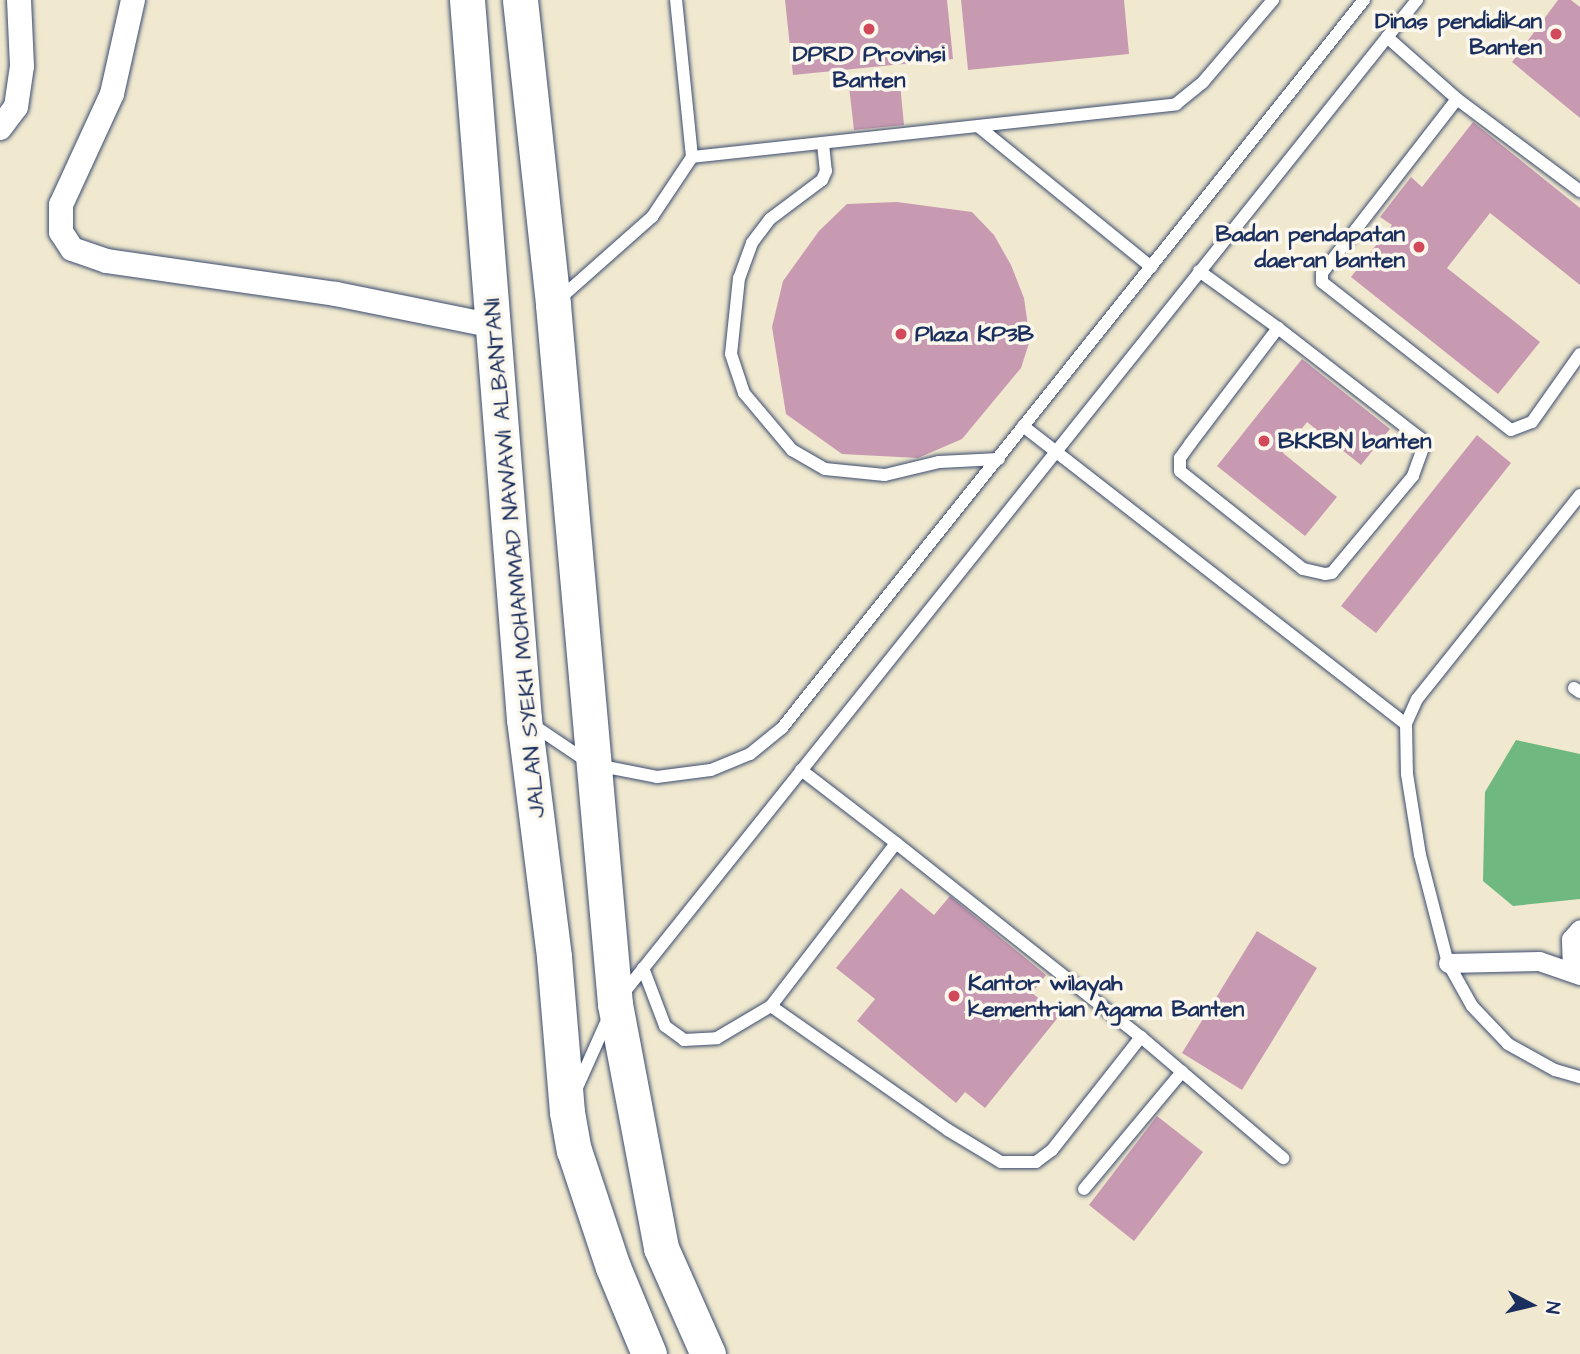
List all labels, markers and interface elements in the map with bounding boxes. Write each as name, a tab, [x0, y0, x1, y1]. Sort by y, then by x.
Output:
place label: Dinas pendidikan Banten	[1375, 7, 1542, 61]
marker: DPRD Provinsi Banten	[861, 21, 877, 37]
marker: Dinas pendidikan Banten	[1548, 26, 1564, 42]
place label: DPRD Provinsi Banten	[793, 40, 945, 94]
place label: Badan pendapatan daeran banten	[1215, 220, 1405, 274]
marker: Badan pendapatan daeran banten	[1411, 239, 1427, 255]
street label: JALAN SYEKH MOHAMMAD NAWAWI ALBANTANI	[479, 297, 551, 819]
place label: Plaza KP3B	[915, 320, 1034, 348]
marker: Plaza KP3B	[893, 326, 909, 342]
place label: BKKBN banten	[1278, 427, 1432, 455]
marker: BKKBN banten	[1256, 433, 1272, 449]
place label: Kantor wilayah kementrian Agama Banten	[968, 969, 1244, 1023]
marker: Kantor wilayah kementrian Agama Banten	[946, 988, 962, 1004]
north arrow	[1496, 1270, 1566, 1340]
text: N	[1538, 1300, 1566, 1315]

